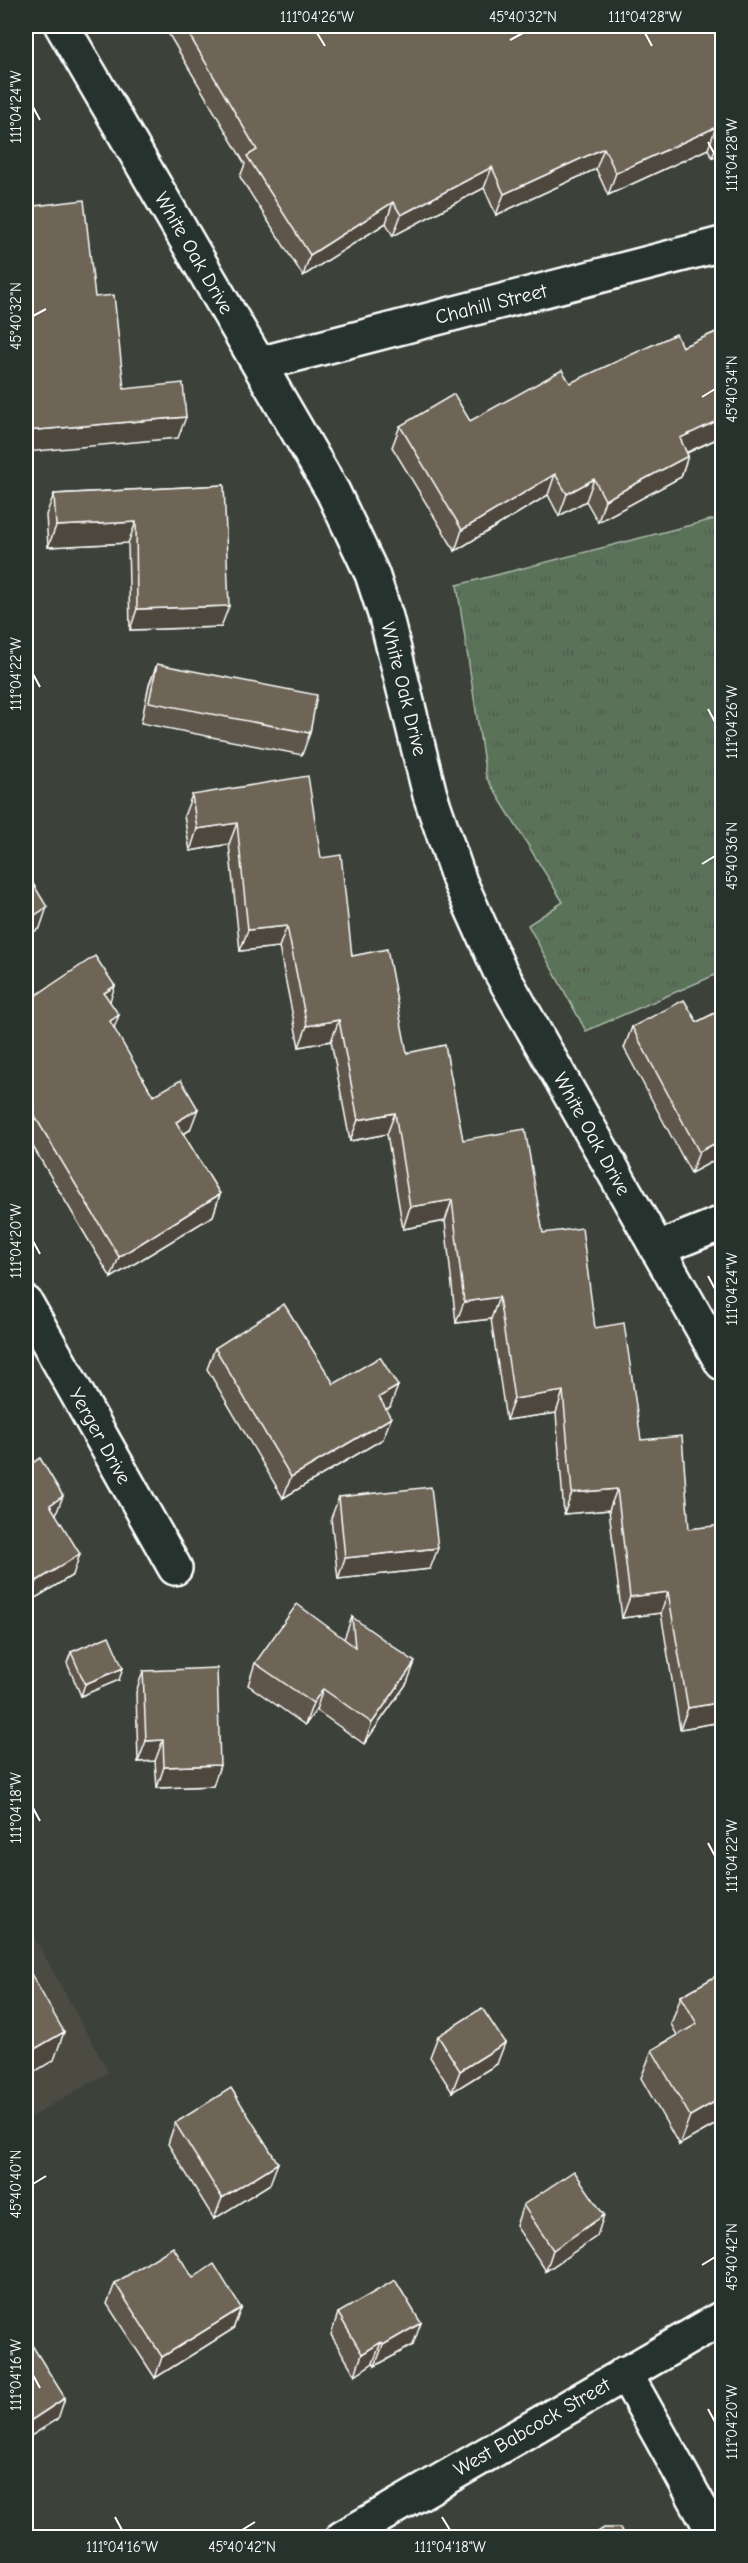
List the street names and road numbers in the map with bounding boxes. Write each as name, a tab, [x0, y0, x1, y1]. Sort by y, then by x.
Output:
street label: White Oak Drive	[150, 188, 238, 318]
street label: Chahill Street	[433, 279, 550, 329]
street label: White Oak Drive	[376, 620, 432, 758]
street label: White Oak Drive	[549, 1068, 635, 1200]
street label: Yerger Drive	[64, 1384, 136, 1488]
street label: West Babcock Street	[450, 2372, 615, 2481]

